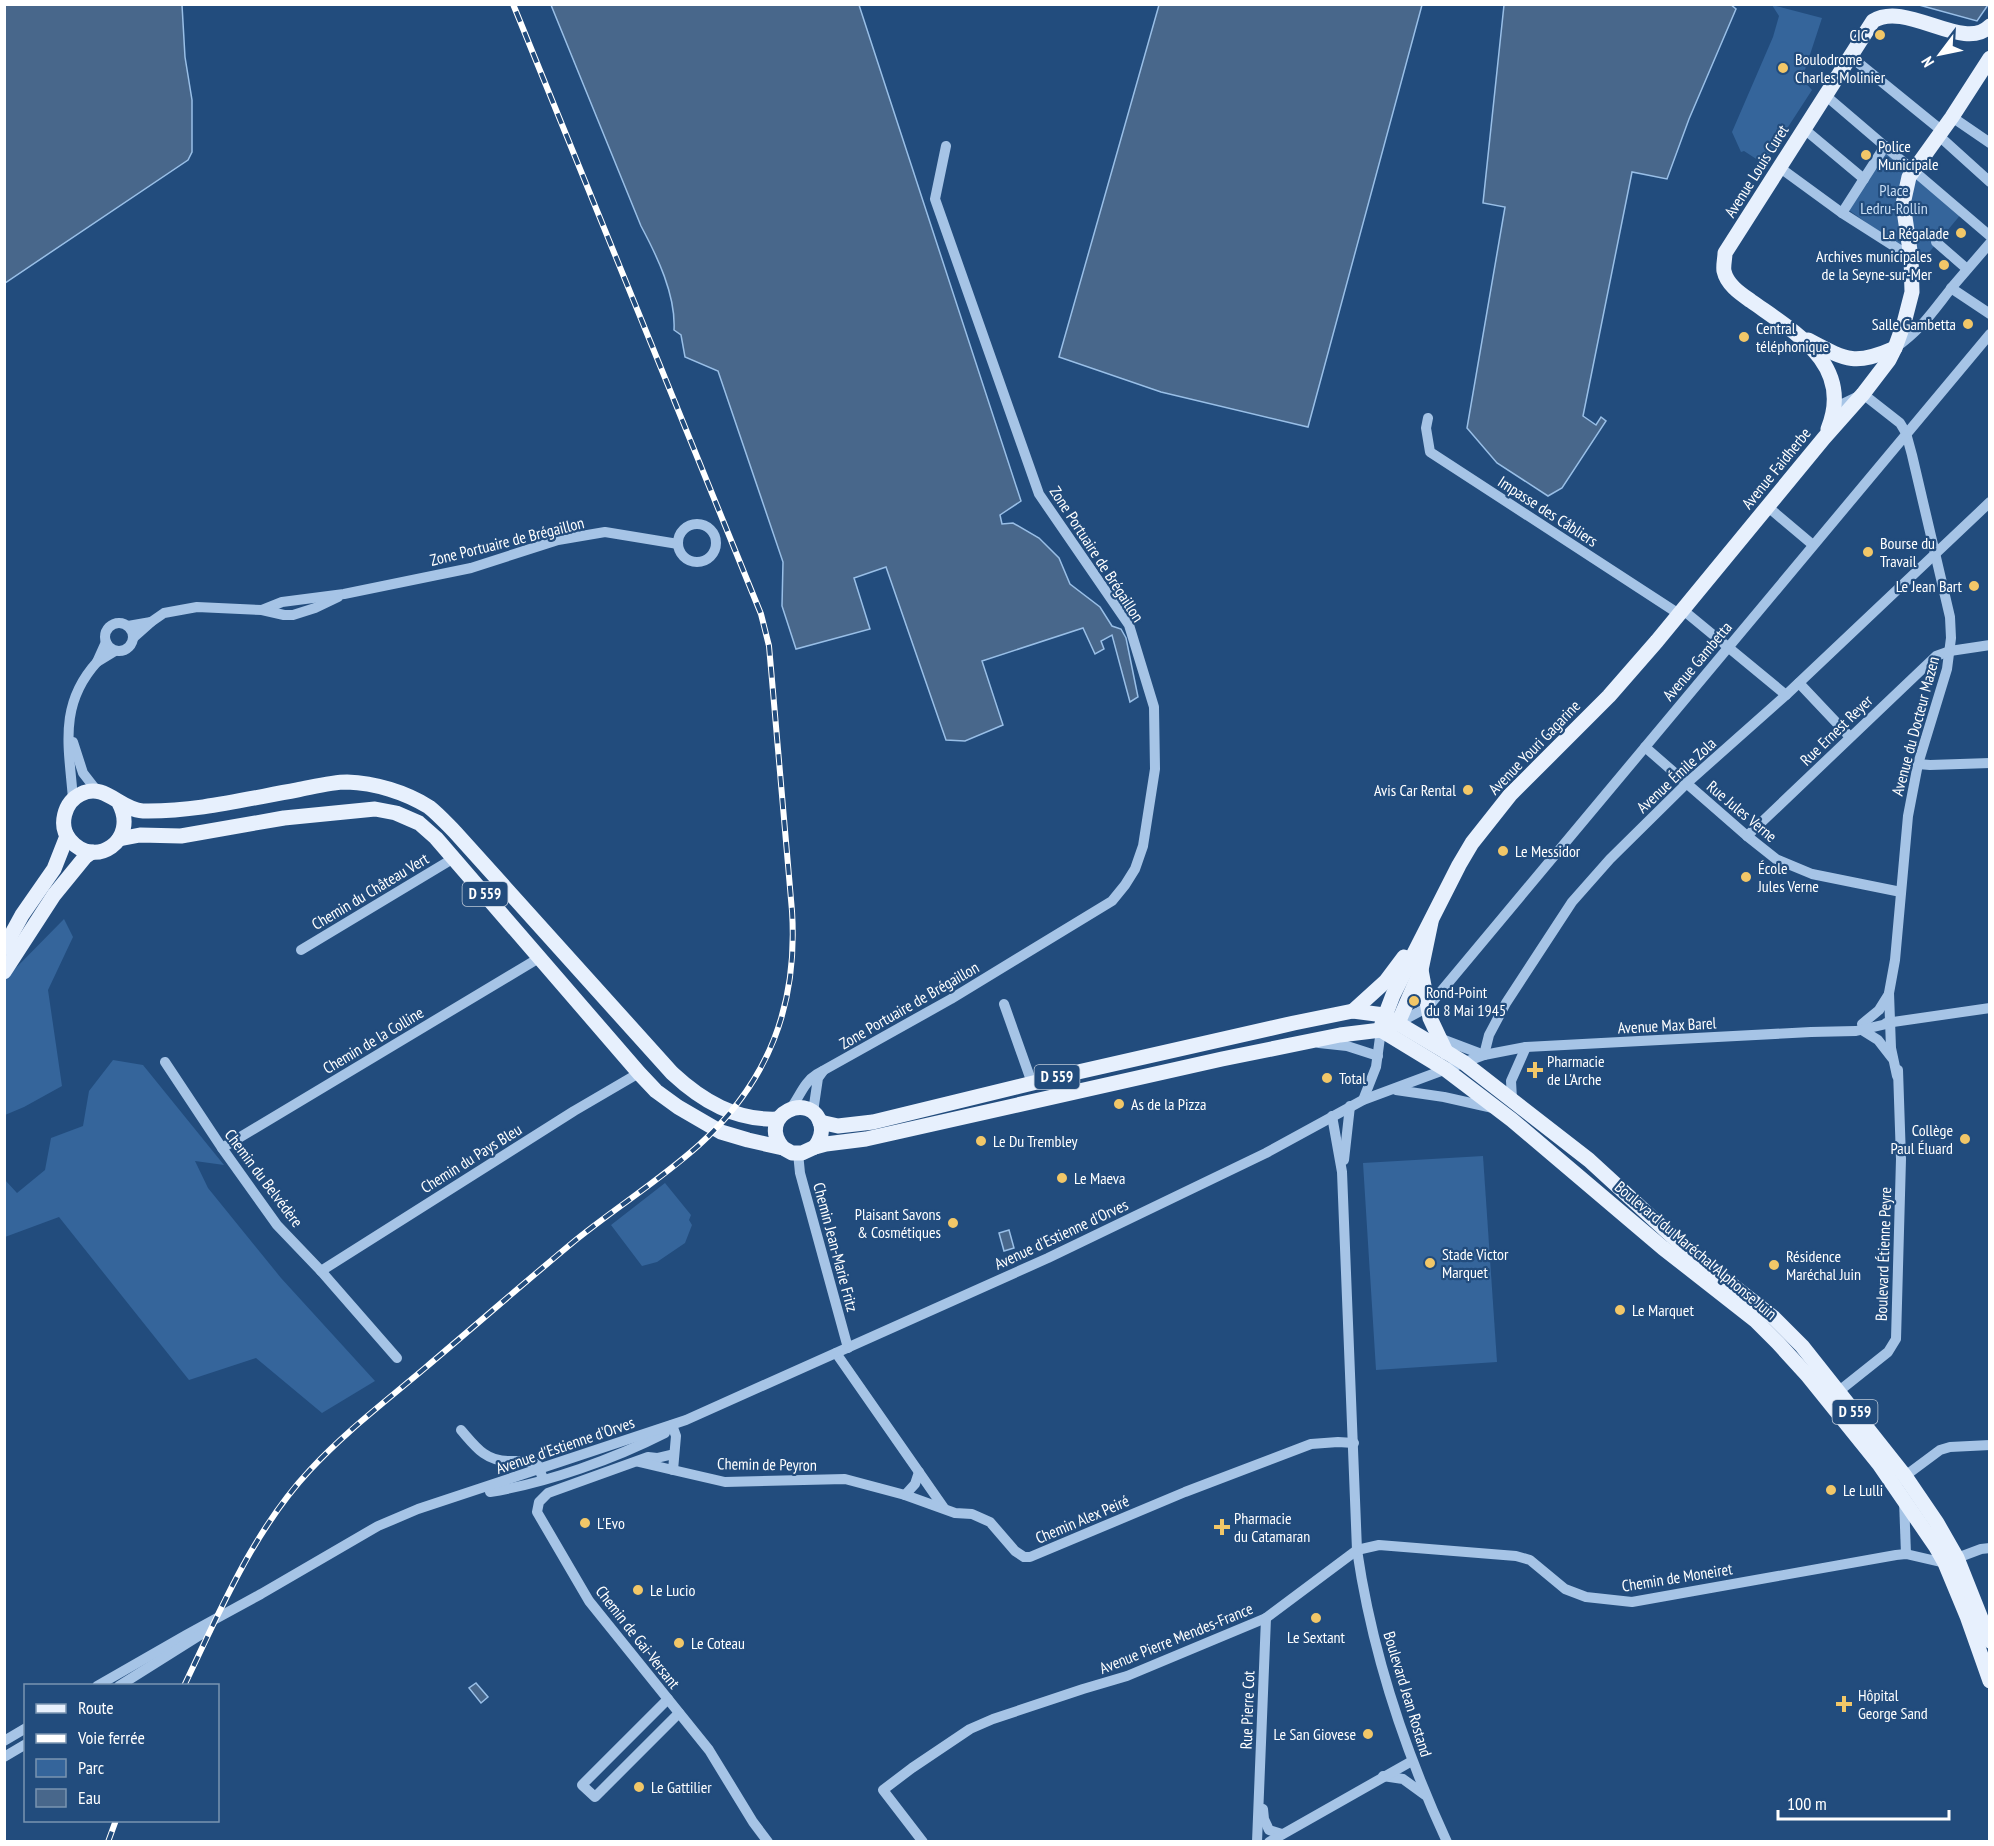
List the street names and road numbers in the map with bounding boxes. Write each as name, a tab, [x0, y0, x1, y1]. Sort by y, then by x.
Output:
street label: Avenue Louis Curet	[1720, 121, 1793, 221]
street label: Avenue Faidherbe	[1737, 423, 1815, 513]
street label: Impasse des Câbliers	[1494, 471, 1602, 551]
street label: Zone Portuaire de Brégaillon	[1046, 482, 1148, 626]
street label: Zone Portuaire de Brégaillon	[428, 512, 586, 570]
street label: Avenue Gambetta	[1658, 617, 1736, 705]
street label: Avenue du Docteur Mazen	[1887, 654, 1943, 798]
street label: Rue Ernest Reyer	[1796, 690, 1877, 770]
street label: Avenue Youri Gagarine	[1484, 696, 1584, 798]
street label: Avenue Émile Zola	[1632, 733, 1720, 817]
street label: Rue Jules Verne	[1703, 776, 1781, 846]
street label: Chemin du Château Vert	[308, 848, 433, 934]
road number: D 559	[462, 882, 508, 906]
street label: Zone Portuaire de Brégaillon	[836, 957, 982, 1053]
street label: Chemin de la Colline	[319, 1002, 427, 1078]
street label: Avenue Max Barel	[1617, 1012, 1717, 1038]
road number: D 559	[1034, 1065, 1080, 1089]
street label: Chemin du Pays Bleu	[417, 1119, 525, 1197]
street label: Chemin du Belvédère	[221, 1125, 307, 1231]
street label: Boulevard du Maréchal Alphonse Juin	[1611, 1176, 1781, 1324]
street label: Chemin Jean-Marie Fritz	[809, 1180, 863, 1314]
street label: Boulevard Étienne Peyre	[1871, 1187, 1895, 1321]
street label: Avenue d'Estienne d'Orves	[991, 1194, 1131, 1274]
road number: D 559	[1832, 1400, 1878, 1424]
street label: Avenue d'Estienne d'Orves	[493, 1412, 637, 1478]
street label: Chemin de Peyron	[717, 1453, 817, 1475]
street label: Chemin Alex Peiré	[1032, 1490, 1132, 1548]
street label: Chemin de Moneiret	[1620, 1558, 1734, 1596]
street label: Chemin de Gai-Versant	[592, 1581, 685, 1693]
street label: Avenue Pierre Mendes-France	[1096, 1598, 1256, 1678]
street label: Boulevard Jean Rostand	[1379, 1629, 1437, 1759]
street label: Rue Pierre Cot	[1236, 1670, 1258, 1750]

